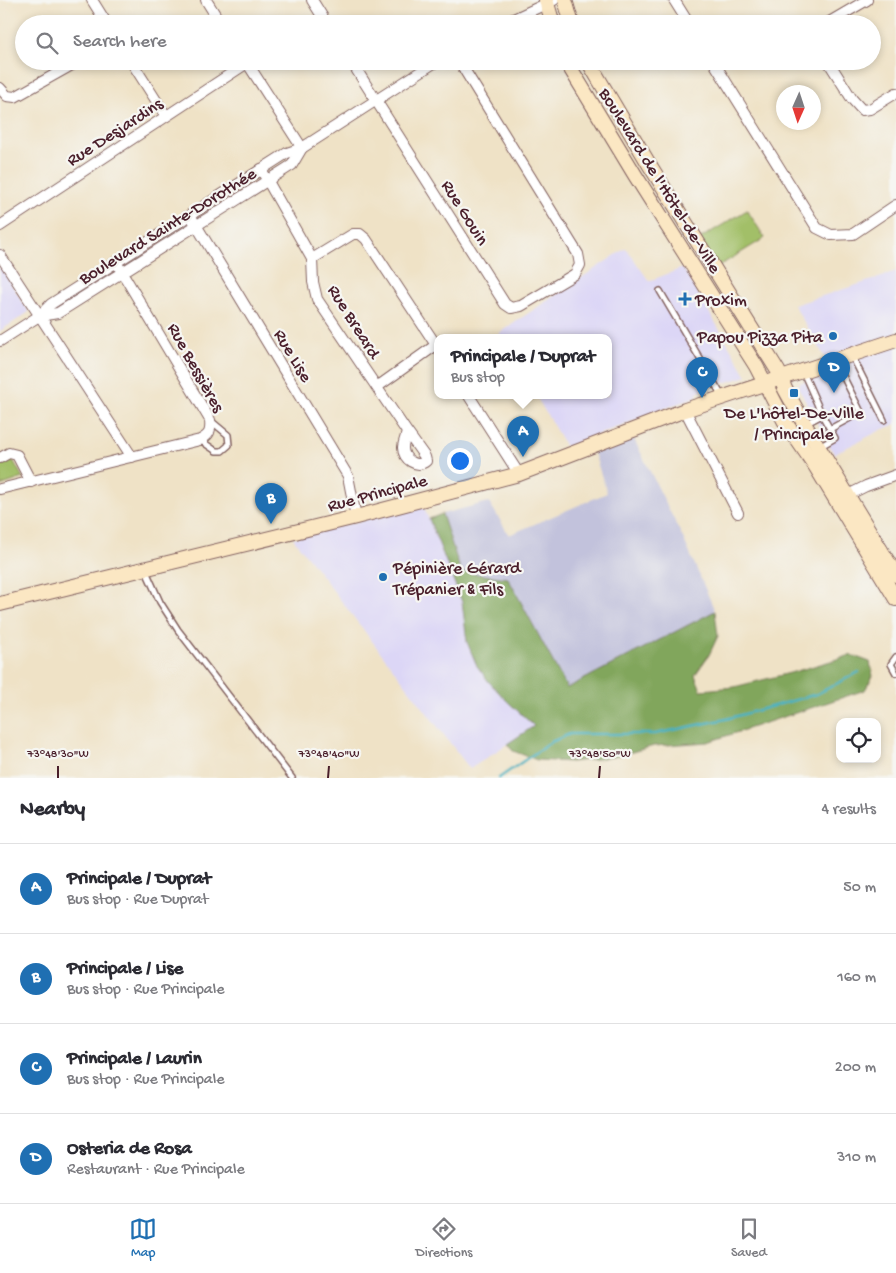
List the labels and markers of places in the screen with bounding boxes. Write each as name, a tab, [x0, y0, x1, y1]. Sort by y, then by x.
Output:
place label: Proxim	[694, 291, 747, 312]
marker: Proxim	[679, 293, 691, 305]
place label: Papou Pizza Pita	[696, 328, 824, 349]
marker: Papou Pizza Pita	[827, 330, 839, 342]
pin: D	[818, 352, 850, 393]
pin: C	[686, 357, 718, 398]
marker: De L'hôtel-De-Ville / Principale	[788, 387, 800, 399]
place label: De L'hôtel-De-Ville / Principale	[723, 404, 864, 446]
pin: A	[507, 416, 539, 457]
pin: B	[255, 483, 287, 524]
place label: Pépinière Gérard Trépanier & Fils	[392, 559, 522, 601]
marker: Pépinière Gérard Trépanier & Fils	[377, 571, 389, 583]

